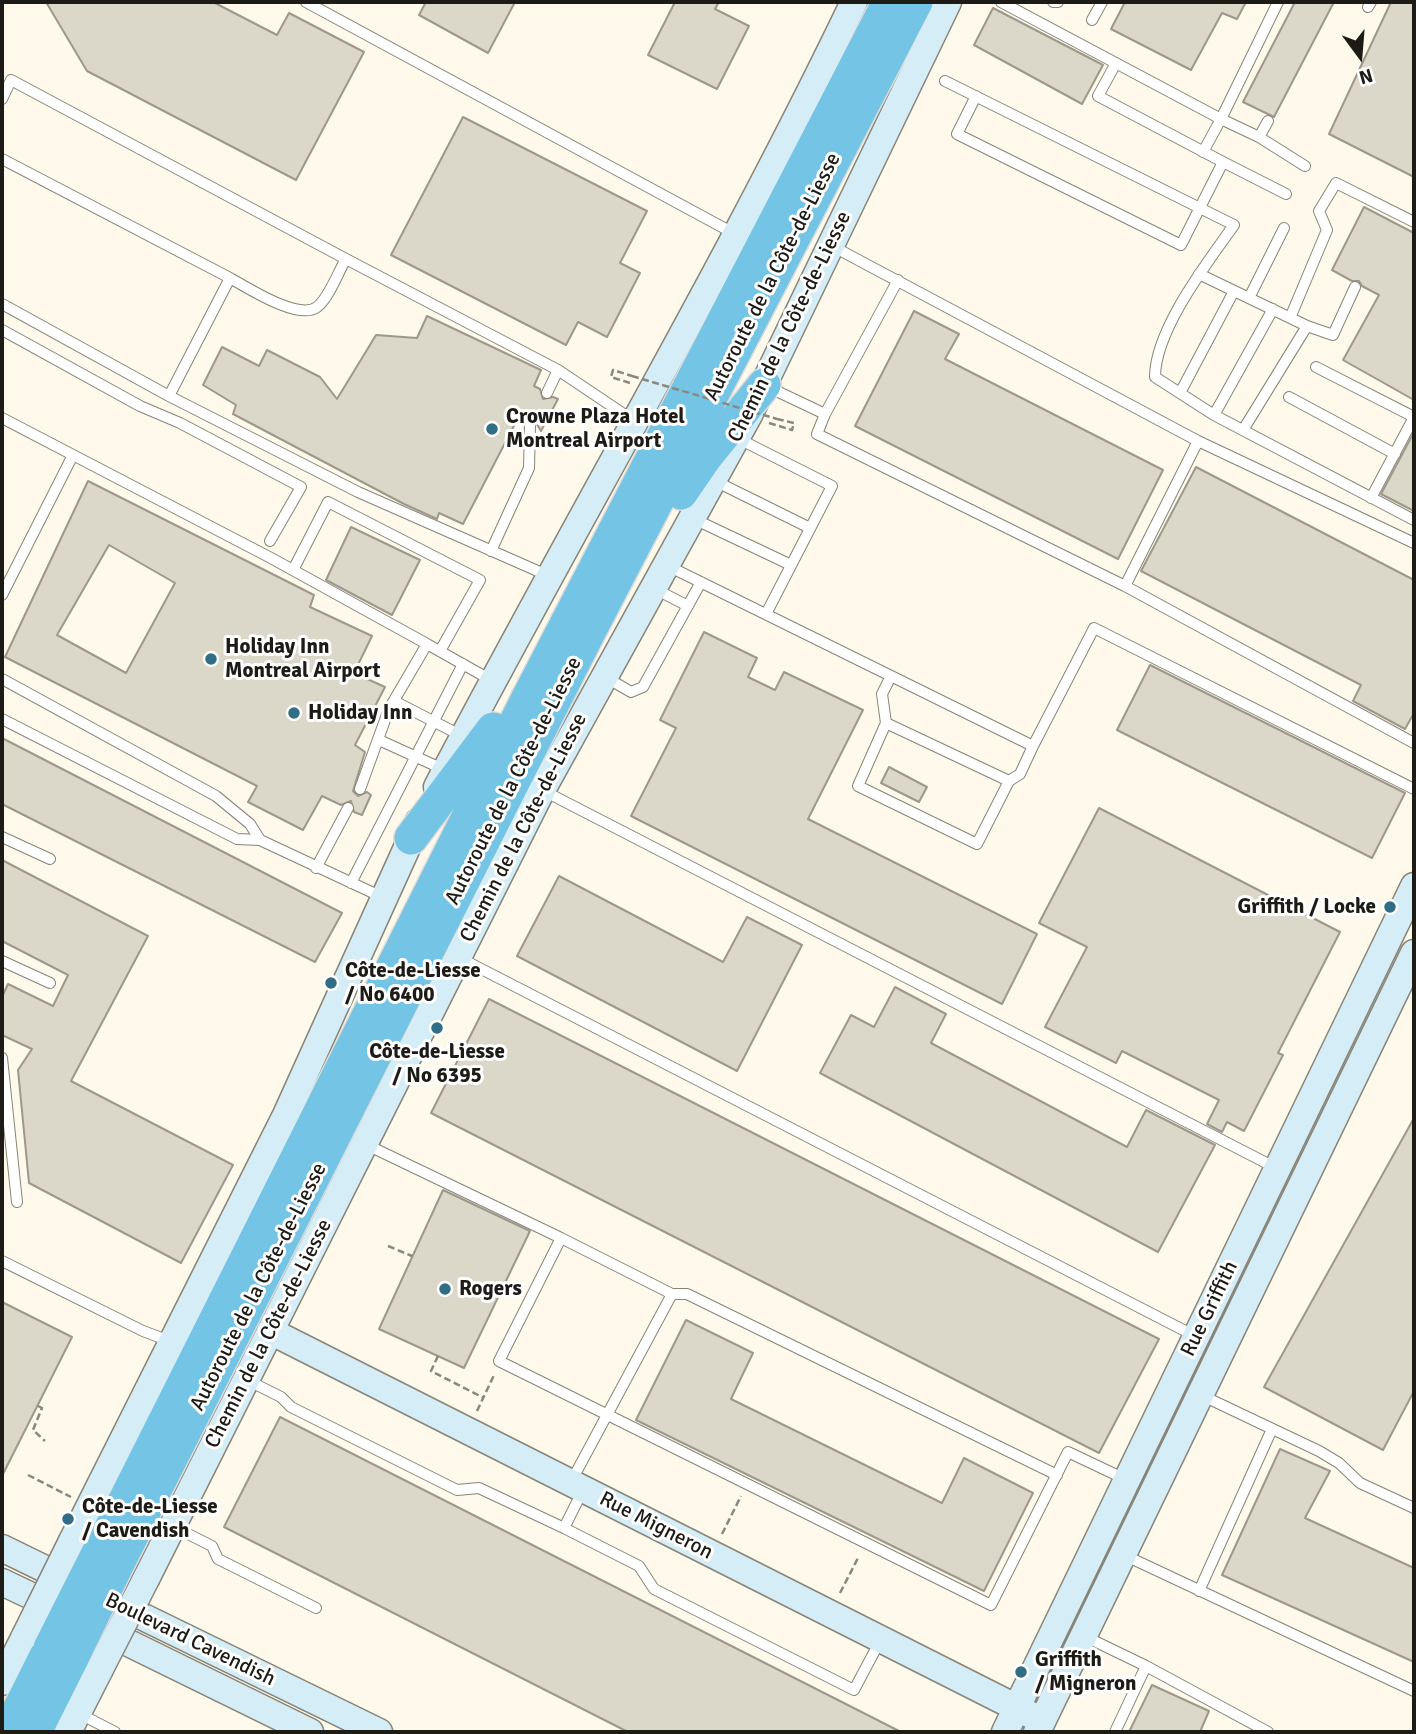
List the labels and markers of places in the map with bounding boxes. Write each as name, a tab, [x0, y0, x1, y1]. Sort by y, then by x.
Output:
place label: Crowne Plaza Hotel Montreal Airport	[506, 404, 685, 454]
marker: Crowne Plaza Hotel Montreal Airport	[484, 421, 500, 437]
place label: Holiday Inn Montreal Airport	[225, 634, 380, 684]
marker: Holiday Inn Montreal Airport	[203, 651, 219, 667]
place label: Holiday Inn	[308, 700, 412, 726]
marker: Holiday Inn	[286, 705, 302, 721]
place label: Griffith / Locke	[1238, 894, 1376, 920]
marker: Griffith / Locke	[1382, 899, 1398, 915]
place label: Côte-de-Liesse / No 6400	[345, 958, 481, 1008]
marker: Côte-de-Liesse / No 6400	[323, 975, 339, 991]
marker: Côte-de-Liesse / No 6395	[429, 1020, 445, 1036]
place label: Côte-de-Liesse / No 6395	[369, 1039, 505, 1089]
place label: Rogers	[459, 1276, 522, 1302]
marker: Rogers	[437, 1281, 453, 1297]
place label: Côte-de-Liesse / Cavendish	[82, 1494, 218, 1544]
marker: Côte-de-Liesse / Cavendish	[60, 1511, 76, 1527]
place label: Griffith / Migneron	[1035, 1647, 1137, 1697]
marker: Griffith / Migneron	[1013, 1664, 1029, 1680]

